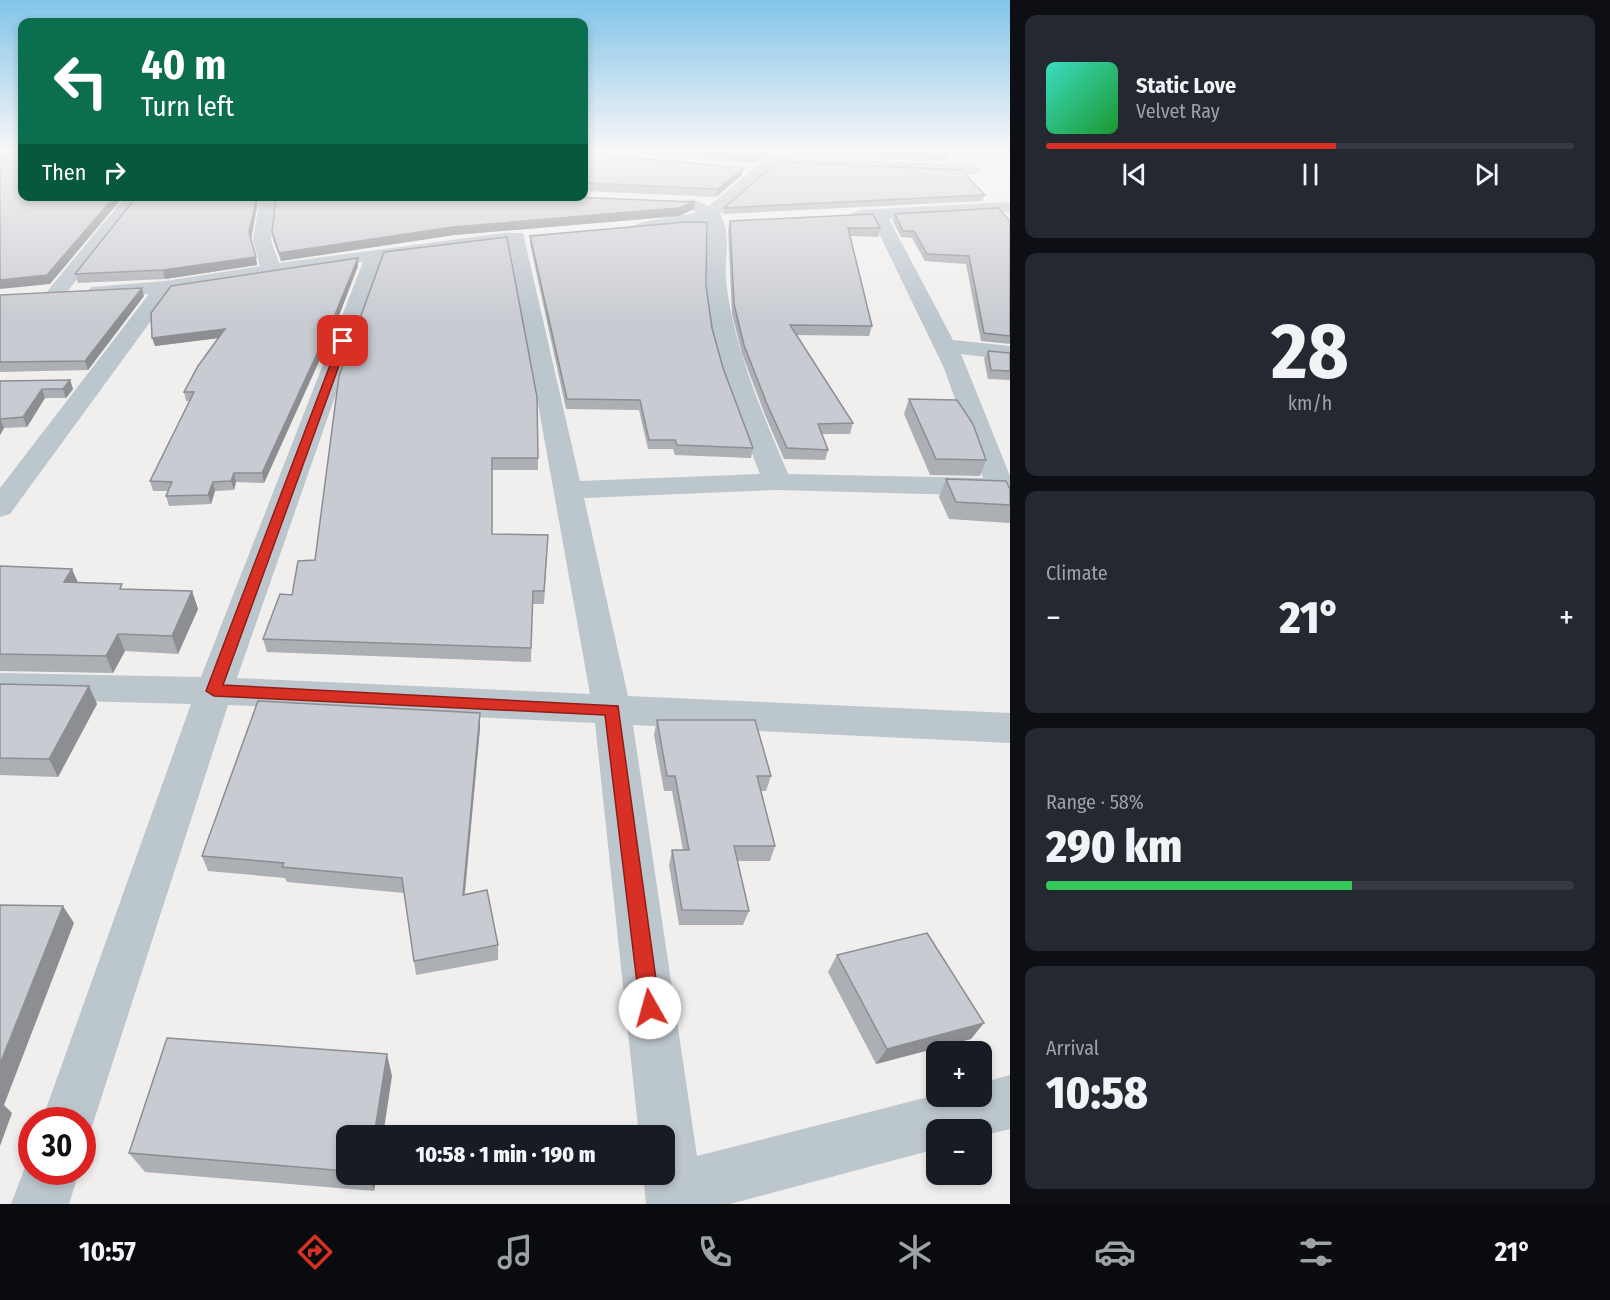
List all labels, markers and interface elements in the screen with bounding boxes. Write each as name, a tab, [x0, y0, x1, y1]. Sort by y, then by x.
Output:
text: 40 m	[141, 40, 226, 90]
icon: left	[42, 42, 120, 120]
text: Static Love	[1136, 72, 1236, 99]
text: Turn left	[141, 91, 234, 123]
text: Velvet Ray	[1136, 99, 1220, 123]
icon: right	[98, 156, 131, 189]
icon: previous	[1118, 158, 1151, 191]
icon: pause	[1294, 158, 1327, 191]
icon: next	[1470, 158, 1503, 191]
text: Then	[42, 159, 86, 186]
text: 28	[1271, 305, 1349, 399]
pin	[317, 315, 368, 366]
icon: arrive	[326, 324, 359, 357]
text: km/h	[1288, 391, 1332, 415]
text: Climate	[1046, 561, 1108, 585]
text: 21°	[1279, 591, 1340, 645]
text: −	[1046, 598, 1061, 638]
text: +	[1559, 598, 1574, 638]
text: Range · 58%	[1046, 790, 1144, 814]
text: 290 km	[1046, 820, 1182, 874]
position arrow	[618, 976, 682, 1040]
text: Arrival	[1046, 1036, 1099, 1060]
map controls	[926, 1041, 992, 1185]
button: +	[926, 1041, 992, 1107]
text: 10:58	[1046, 1066, 1148, 1120]
speed limit sign: 30	[18, 1107, 96, 1185]
button: −	[926, 1119, 992, 1185]
text: 10:58 · 1 min · 190 m	[416, 1141, 595, 1168]
icon: directions	[294, 1231, 336, 1273]
icon: music	[494, 1231, 536, 1273]
icon: phone	[694, 1231, 736, 1273]
icon: climate	[894, 1231, 936, 1273]
icon: car	[1094, 1231, 1136, 1273]
icon: filters	[1295, 1231, 1337, 1273]
text: 10:57	[79, 1236, 136, 1268]
text: 21°	[1495, 1236, 1531, 1268]

